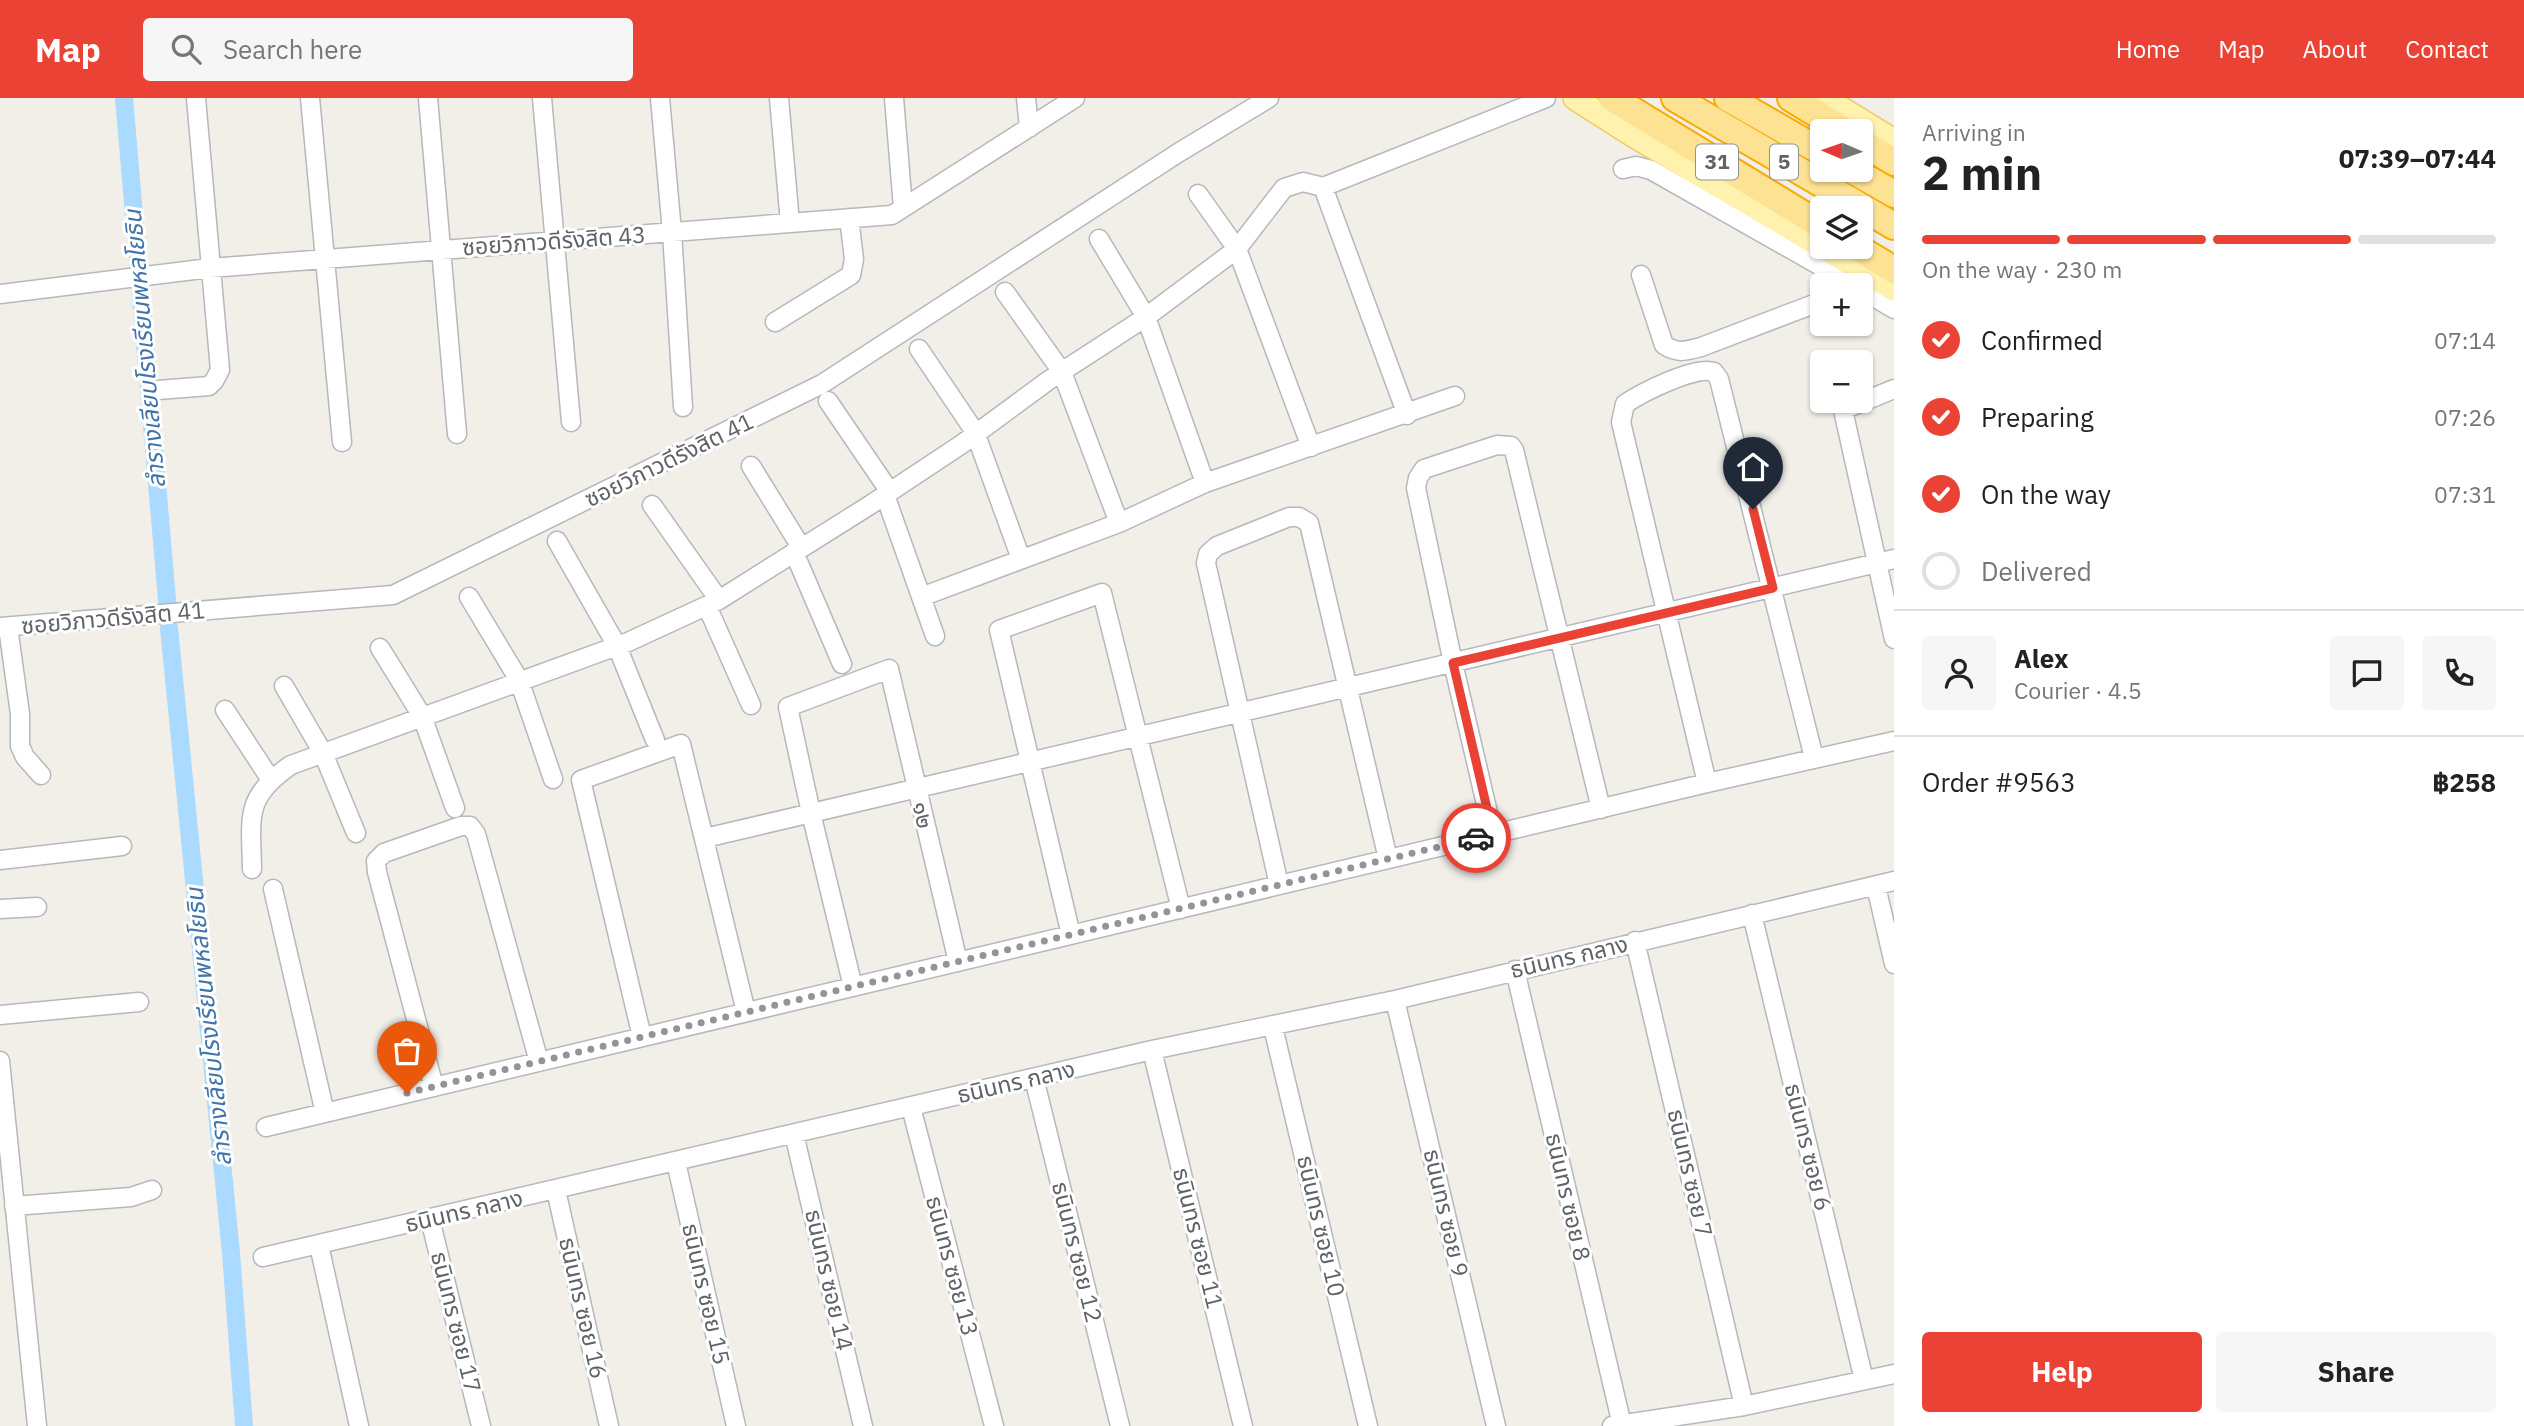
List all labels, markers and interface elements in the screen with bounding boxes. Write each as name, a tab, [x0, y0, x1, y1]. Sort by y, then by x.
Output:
search box	[143, 18, 633, 81]
text: Map	[35, 28, 101, 71]
icon: search	[167, 30, 205, 68]
text: Search here	[223, 32, 362, 66]
text: Home	[2116, 33, 2180, 65]
text: Map	[2218, 33, 2264, 65]
text: About	[2302, 33, 2367, 65]
text: Contact	[2405, 33, 2489, 65]
text: Arriving in	[1922, 117, 2026, 147]
north arrow	[1810, 119, 1872, 182]
map controls	[1810, 119, 1873, 413]
text: 07:39–07:44	[2339, 141, 2496, 175]
text: 2 min	[1922, 143, 2042, 203]
road number: 31	[1696, 144, 1738, 180]
road number: 5	[1770, 144, 1798, 180]
button: layers	[1810, 196, 1873, 259]
water label: ลำรางเลียบโรงเรียนพหลโยธิน	[116, 207, 172, 490]
street label: ซอยวิภาวดีรังสิต 43	[461, 219, 647, 261]
text: On the way · 230 m	[1922, 254, 2122, 284]
button: +	[1810, 273, 1873, 336]
icon: check	[1922, 321, 1960, 359]
text: Confirmed	[1981, 323, 2103, 357]
text: 07:14	[2434, 325, 2496, 355]
button: −	[1810, 350, 1873, 413]
icon: check	[1922, 398, 1960, 436]
text: Preparing	[1981, 400, 2094, 434]
text: 07:26	[2434, 402, 2496, 432]
street label: ซอยวิภาวดีรังสิต 41	[579, 405, 758, 513]
pin	[1723, 437, 1783, 509]
icon: home	[1734, 448, 1772, 486]
icon: check	[1922, 475, 1960, 513]
text: On the way	[1981, 477, 2111, 511]
text: 07:31	[2434, 479, 2496, 509]
text: Delivered	[1981, 554, 2092, 588]
street label: ซอยวิภาวดีรังสิต 41	[20, 594, 206, 640]
button: person	[1922, 636, 1996, 710]
button: chat	[2330, 636, 2404, 710]
button: phone	[2422, 636, 2496, 710]
text: Alex	[2014, 641, 2068, 675]
text: Courier · 4.5	[2014, 675, 2142, 705]
text: Order #9563	[1922, 765, 2076, 799]
text: ฿258	[2432, 765, 2496, 799]
street label: ๑๒	[906, 798, 942, 831]
courier	[1441, 803, 1511, 873]
icon: car	[1457, 819, 1495, 857]
water label: ลำรางเลียบโรงเรียนพหลโยธิน	[177, 885, 239, 1168]
street label: ธนินทร กลาง	[1507, 928, 1631, 984]
pin	[377, 1021, 437, 1093]
icon: bag	[388, 1032, 426, 1070]
street label: ธนินทร กลาง	[954, 1053, 1078, 1109]
street label: ธนินทร ซอย 6	[1779, 1080, 1839, 1214]
street label: ธนินทร ซอย 7	[1662, 1106, 1720, 1240]
street label: ธนินทร ซอย 8	[1540, 1130, 1598, 1264]
street label: ธนินทร ซอย 9	[1418, 1146, 1476, 1280]
street label: ธนินทร ซอย 10	[1291, 1152, 1353, 1299]
street label: ธนินทร ซอย 11	[1167, 1164, 1231, 1311]
street label: ธนินทร ซอย 12	[1046, 1178, 1110, 1325]
street label: ธนินทร กลาง	[402, 1182, 526, 1238]
street label: ธนินทร ซอย 13	[920, 1192, 986, 1339]
street label: ธนินทร ซอย 14	[799, 1206, 861, 1353]
street label: ธนินทร ซอย 15	[676, 1220, 738, 1367]
street label: ธนินทร ซอย 16	[553, 1234, 615, 1381]
street label: ธนินทร ซอย 17	[425, 1248, 489, 1395]
button: Help	[1922, 1332, 2202, 1412]
button: Share	[2216, 1332, 2496, 1412]

